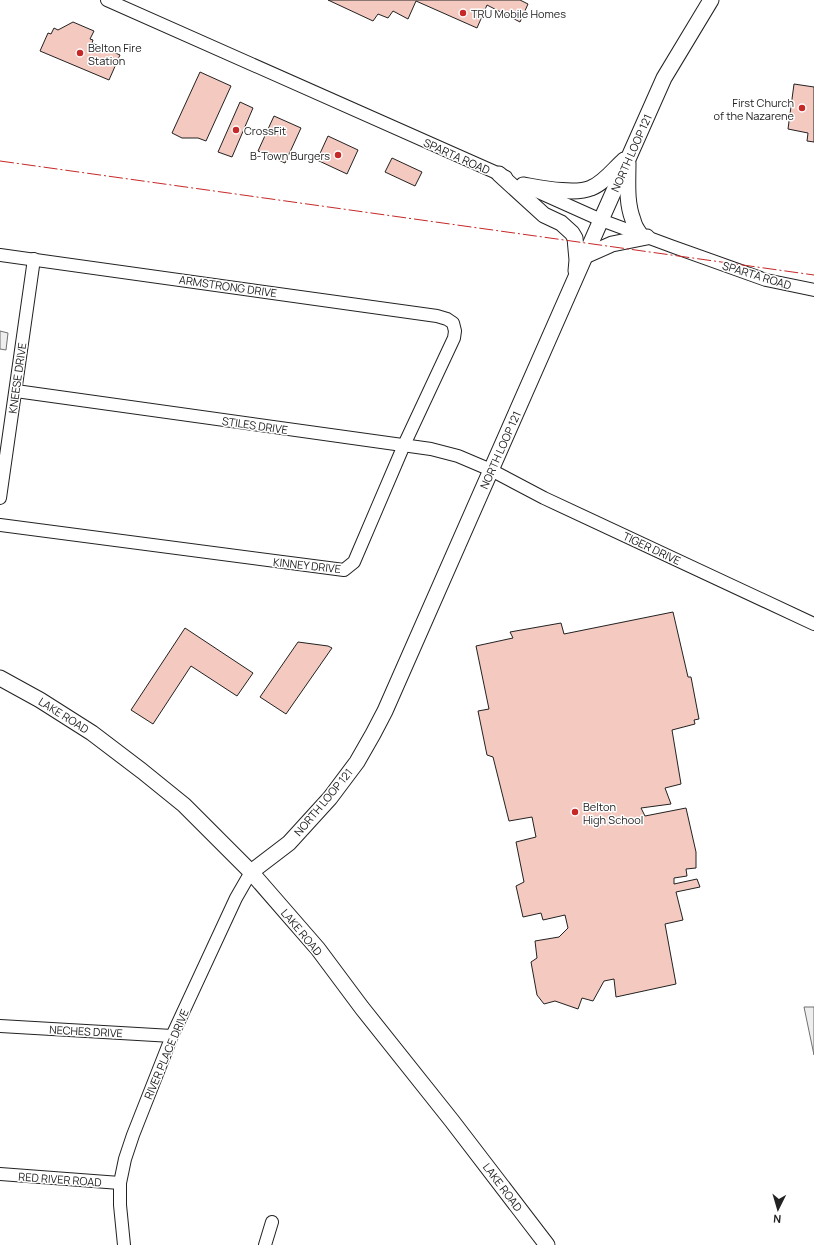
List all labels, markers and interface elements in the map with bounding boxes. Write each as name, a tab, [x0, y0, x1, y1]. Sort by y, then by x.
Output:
place label: TRU Mobile Homes	[471, 6, 566, 21]
marker: TRU Mobile Homes	[458, 8, 468, 18]
place label: Belton Fire Station	[88, 40, 142, 68]
marker: Belton Fire Station	[75, 48, 85, 58]
place label: First Church of the Nazarene	[714, 95, 795, 123]
marker: First Church of the Nazarene	[797, 103, 807, 113]
street label: NORTH LOOP 121	[607, 112, 655, 194]
place label: CrossFit	[244, 123, 286, 138]
marker: CrossFit	[231, 125, 241, 135]
street label: SPARTA ROAD	[421, 135, 493, 177]
place label: B-Town Burgers	[250, 148, 330, 163]
marker: B-Town Burgers	[333, 150, 343, 160]
street label: SPARTA ROAD	[721, 257, 793, 293]
street label: ARMSTRONG DRIVE	[178, 272, 278, 300]
street label: KNEESE DRIVE	[5, 342, 29, 414]
street label: NORTH LOOP 121	[476, 409, 524, 491]
street label: STILES DRIVE	[221, 413, 289, 437]
street label: TIGER DRIVE	[621, 528, 683, 568]
street label: KINNEY DRIVE	[272, 554, 342, 576]
street label: LAKE ROAD	[36, 694, 92, 736]
street label: NORTH LOOP 121	[290, 765, 356, 839]
place label: Belton High School	[583, 799, 643, 827]
marker: Belton High School	[570, 807, 580, 817]
street label: LAKE ROAD	[278, 905, 326, 959]
street label: RIVER PLACE DRIVE	[140, 1007, 192, 1101]
street label: NECHES DRIVE	[49, 1022, 123, 1040]
street label: LAKE ROAD	[480, 1160, 526, 1214]
street label: RED RIVER ROAD	[18, 1169, 102, 1189]
north arrow	[758, 1189, 798, 1229]
text: N	[772, 1212, 782, 1227]

